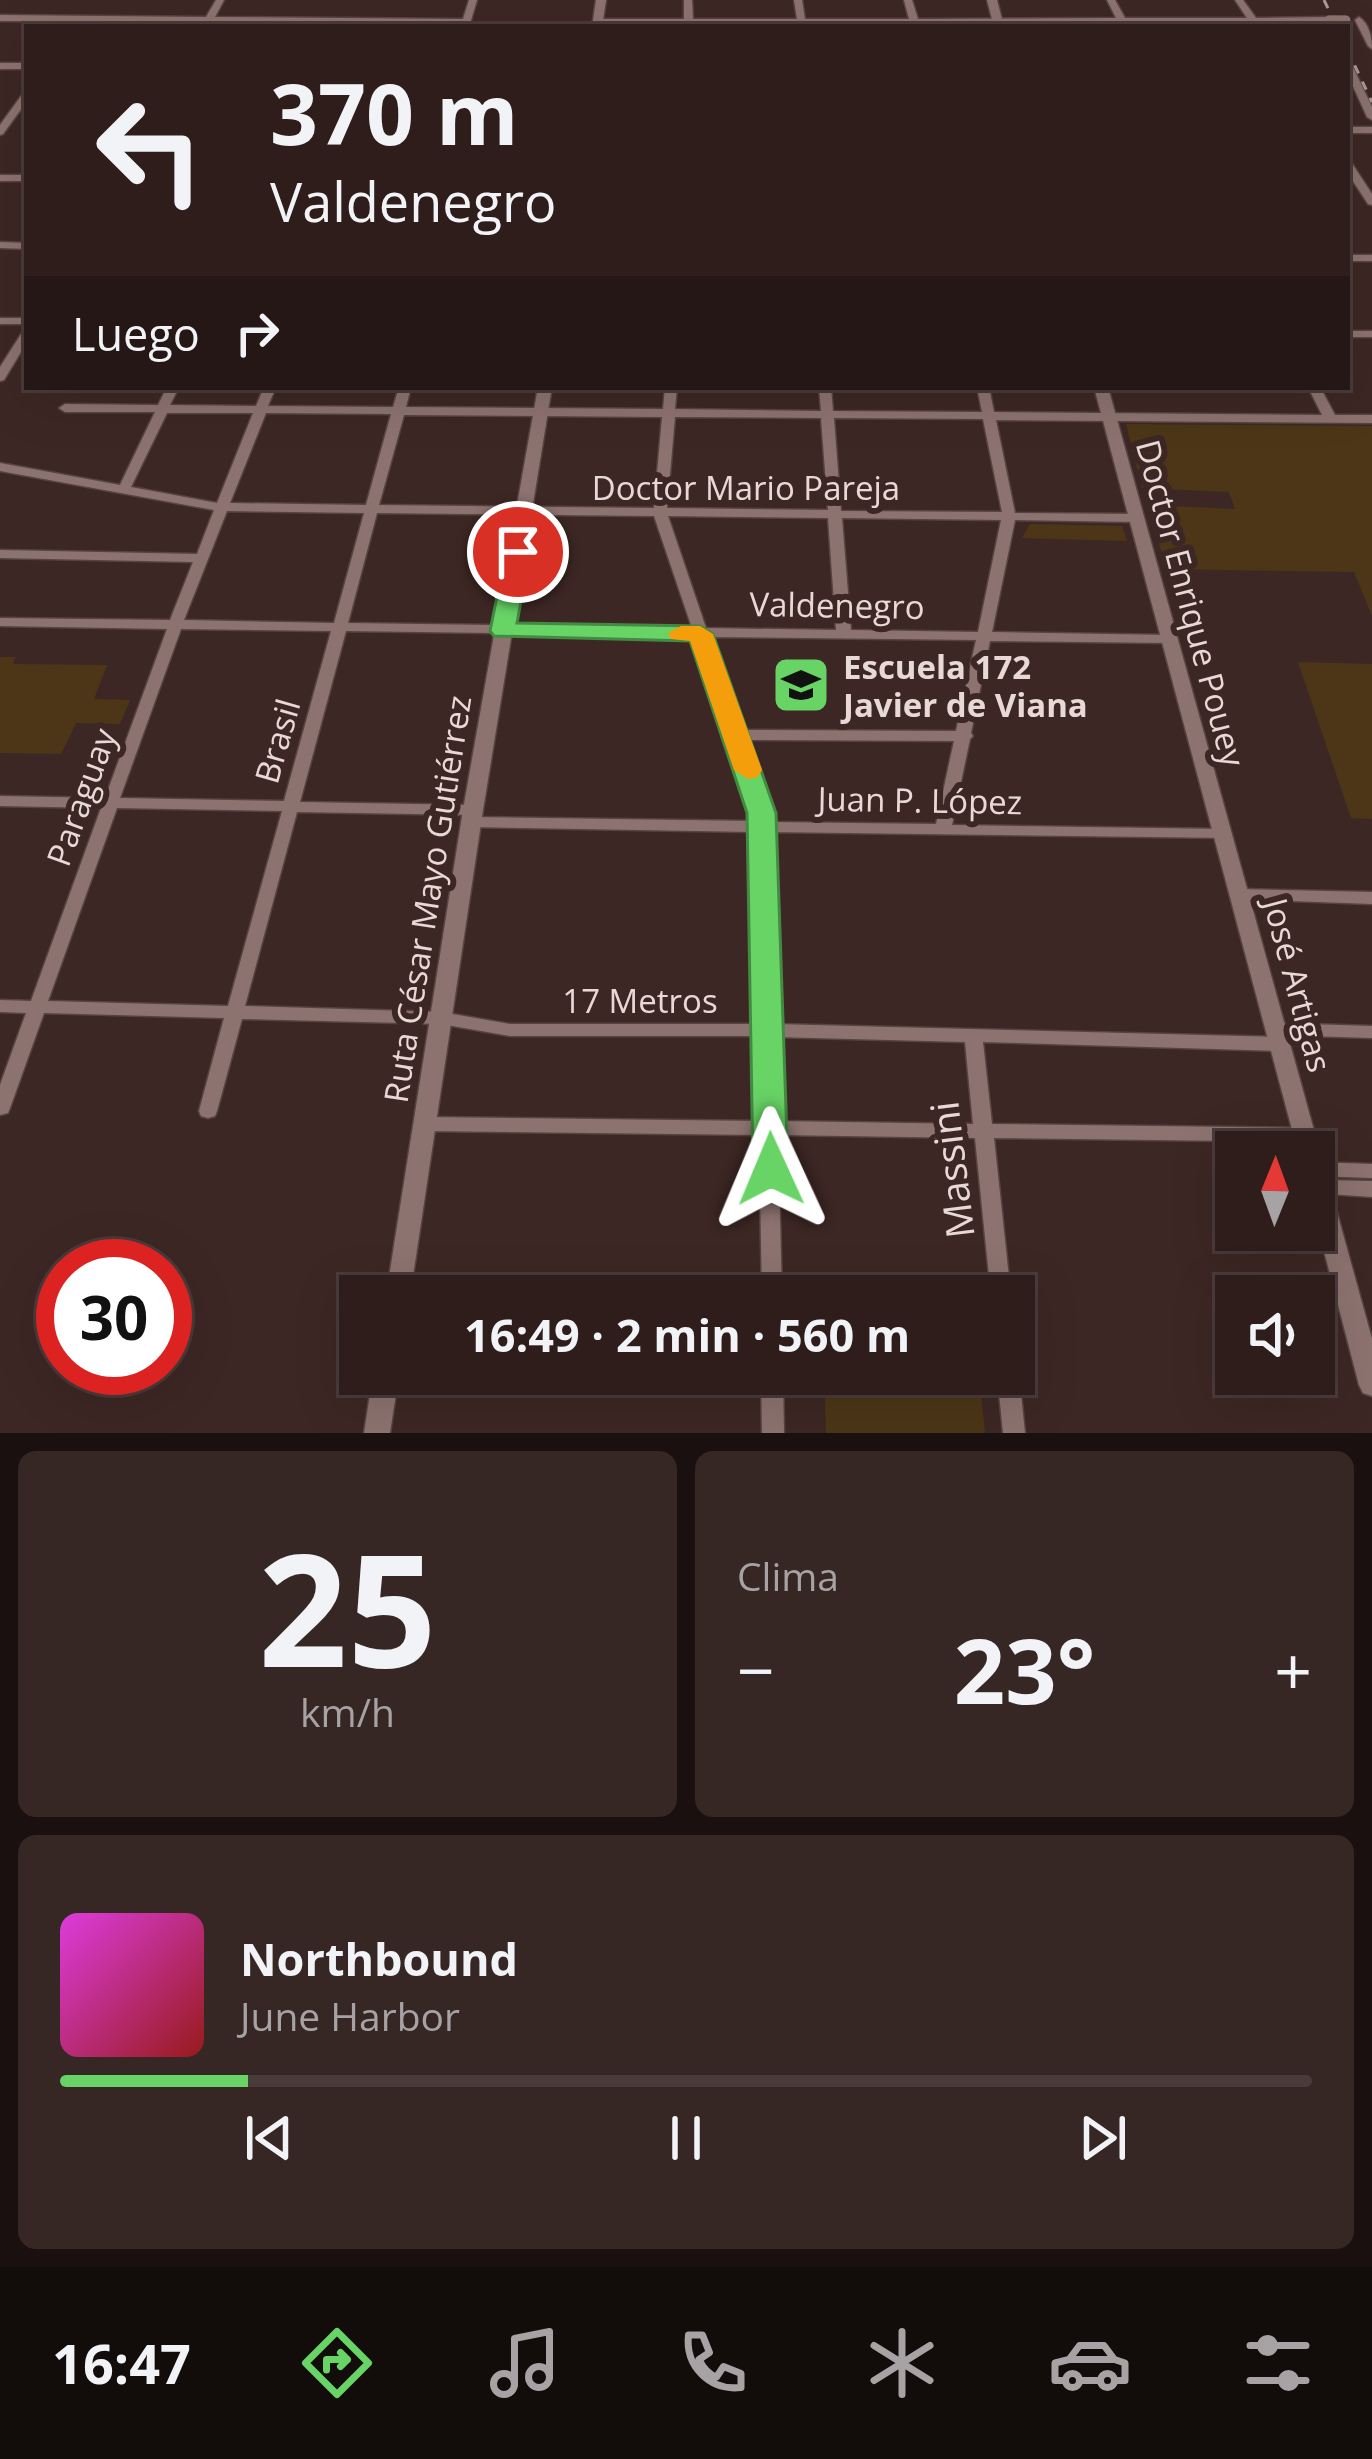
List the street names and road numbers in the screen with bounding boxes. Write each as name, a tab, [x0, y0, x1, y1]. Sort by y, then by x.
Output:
street label: Doctor Enrique Pouey	[1126, 435, 1256, 772]
street label: Doctor Mario Pareja	[592, 465, 900, 510]
street label: Valdenegro	[749, 581, 925, 629]
street label: Ruta César Mayo Gutiérrez	[373, 692, 481, 1106]
street label: Brasil	[244, 694, 310, 788]
street label: Paraguay	[35, 722, 127, 872]
street label: Juan P. López	[814, 776, 1023, 824]
street label: José Artigas	[1252, 890, 1343, 1077]
street label: 17 Metros	[562, 978, 718, 1023]
street label: Massini	[916, 1099, 986, 1241]

